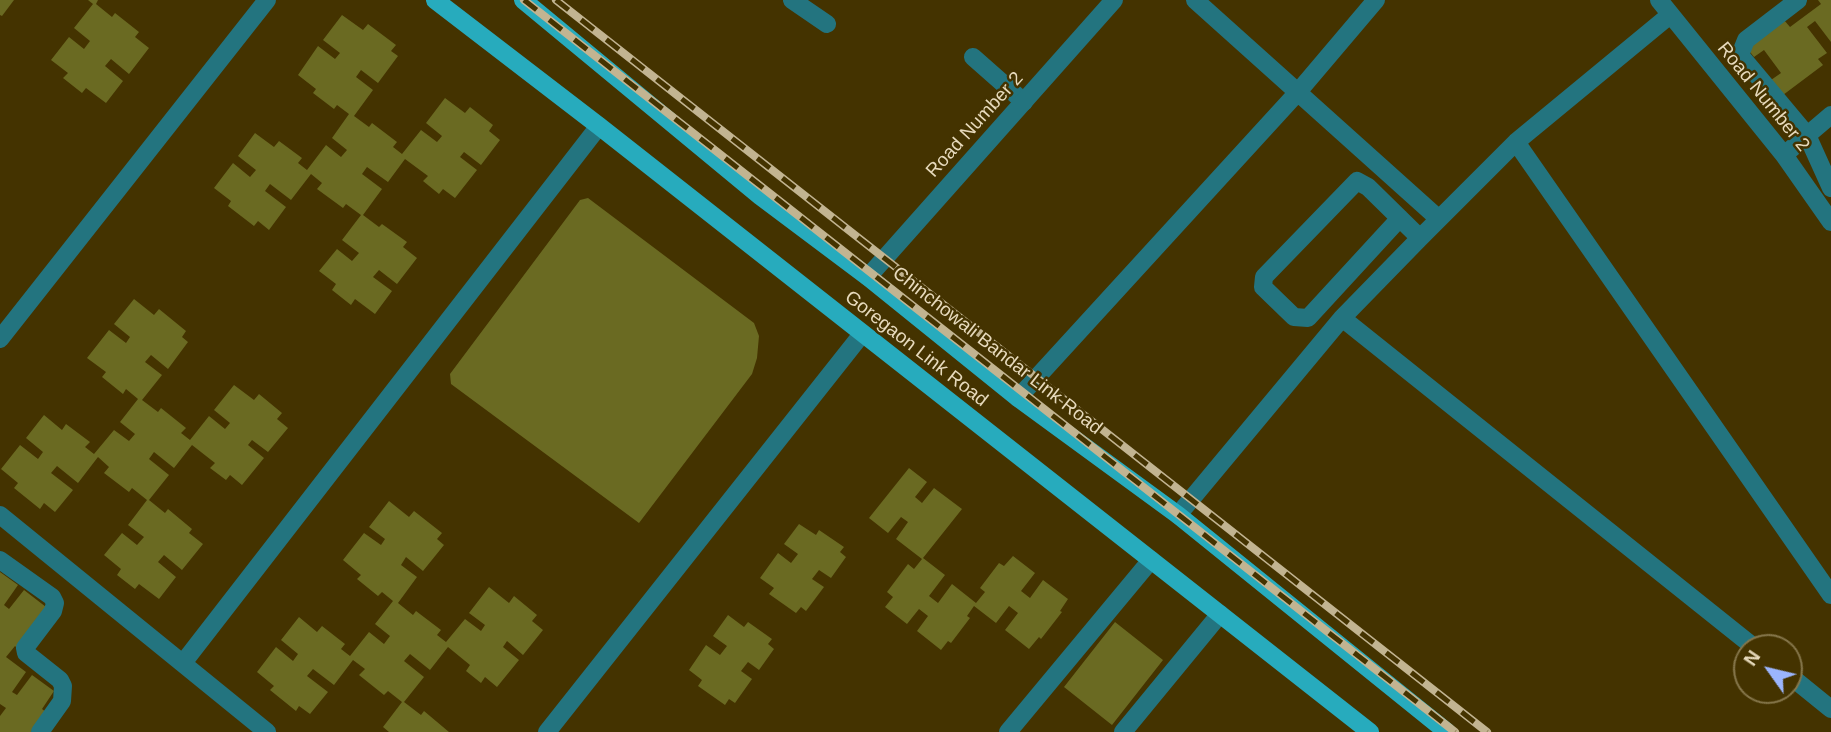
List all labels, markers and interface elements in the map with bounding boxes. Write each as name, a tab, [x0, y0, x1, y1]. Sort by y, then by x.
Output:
street label: Road Number 2	[1712, 38, 1814, 156]
street label: Road Number 2	[922, 68, 1028, 182]
street label: Chinchowali Bandar Link Road	[888, 262, 1106, 440]
street label: Goregaon Link Road	[840, 286, 992, 412]
north arrow	[1733, 634, 1803, 704]
text: N	[1739, 647, 1764, 670]

